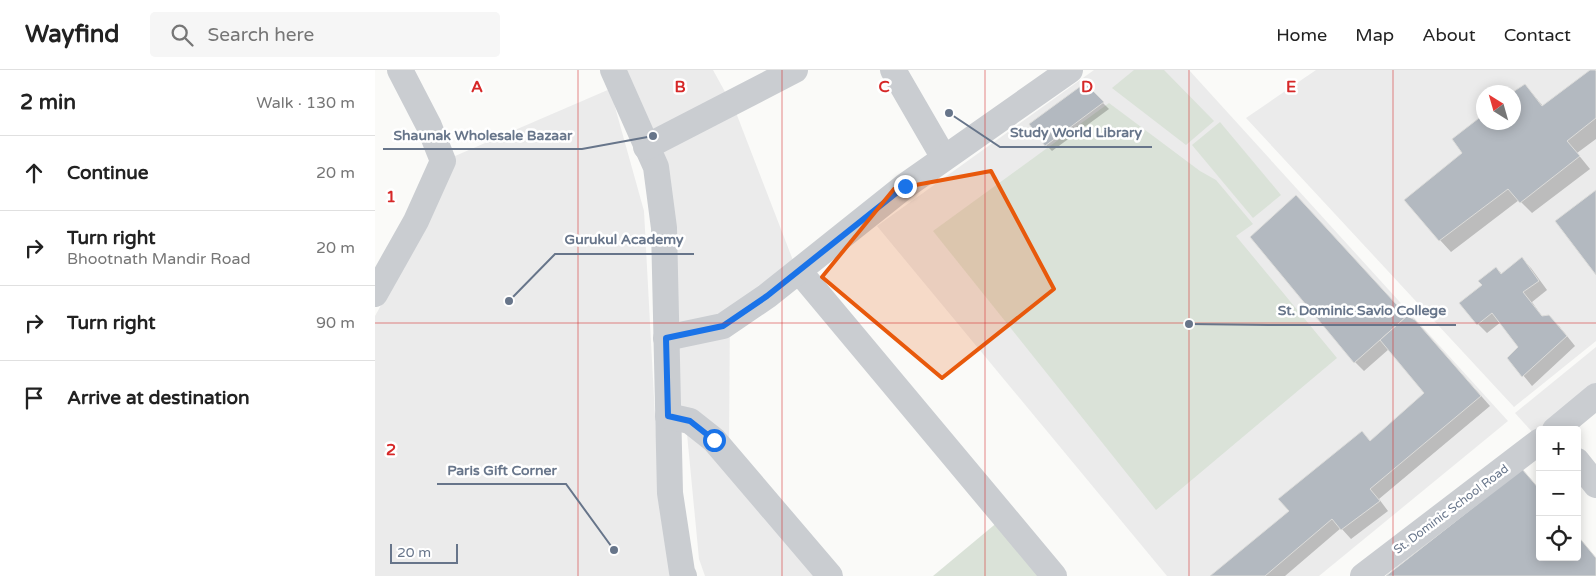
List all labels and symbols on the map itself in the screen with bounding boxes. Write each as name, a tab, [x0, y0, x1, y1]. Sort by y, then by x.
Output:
text: A	[471, 77, 483, 97]
text: B	[674, 77, 686, 97]
text: C	[878, 77, 890, 97]
text: D	[1081, 77, 1093, 97]
text: E	[1286, 77, 1296, 97]
north arrow	[1476, 85, 1521, 130]
callout: Study World Library	[1000, 118, 1152, 147]
callout: Shaunak Wholesale Bazaar	[383, 120, 582, 149]
text: Study World Library	[1010, 124, 1142, 141]
text: Shaunak Wholesale Bazaar	[394, 127, 573, 144]
route end	[894, 175, 917, 198]
text: 1	[386, 187, 396, 207]
callout: Gurukul Academy	[555, 225, 694, 254]
text: Gurukul Academy	[565, 231, 684, 248]
callout: St. Dominic Savio College	[1268, 296, 1456, 325]
text: St. Dominic Savio College	[1278, 302, 1446, 319]
route start	[703, 429, 726, 452]
text: 2	[386, 440, 396, 460]
callout: Paris Gift Corner	[437, 455, 566, 484]
street label: St. Dominic School Road	[1391, 461, 1511, 557]
text: Paris Gift Corner	[447, 462, 557, 479]
scale bar	[390, 541, 457, 564]

